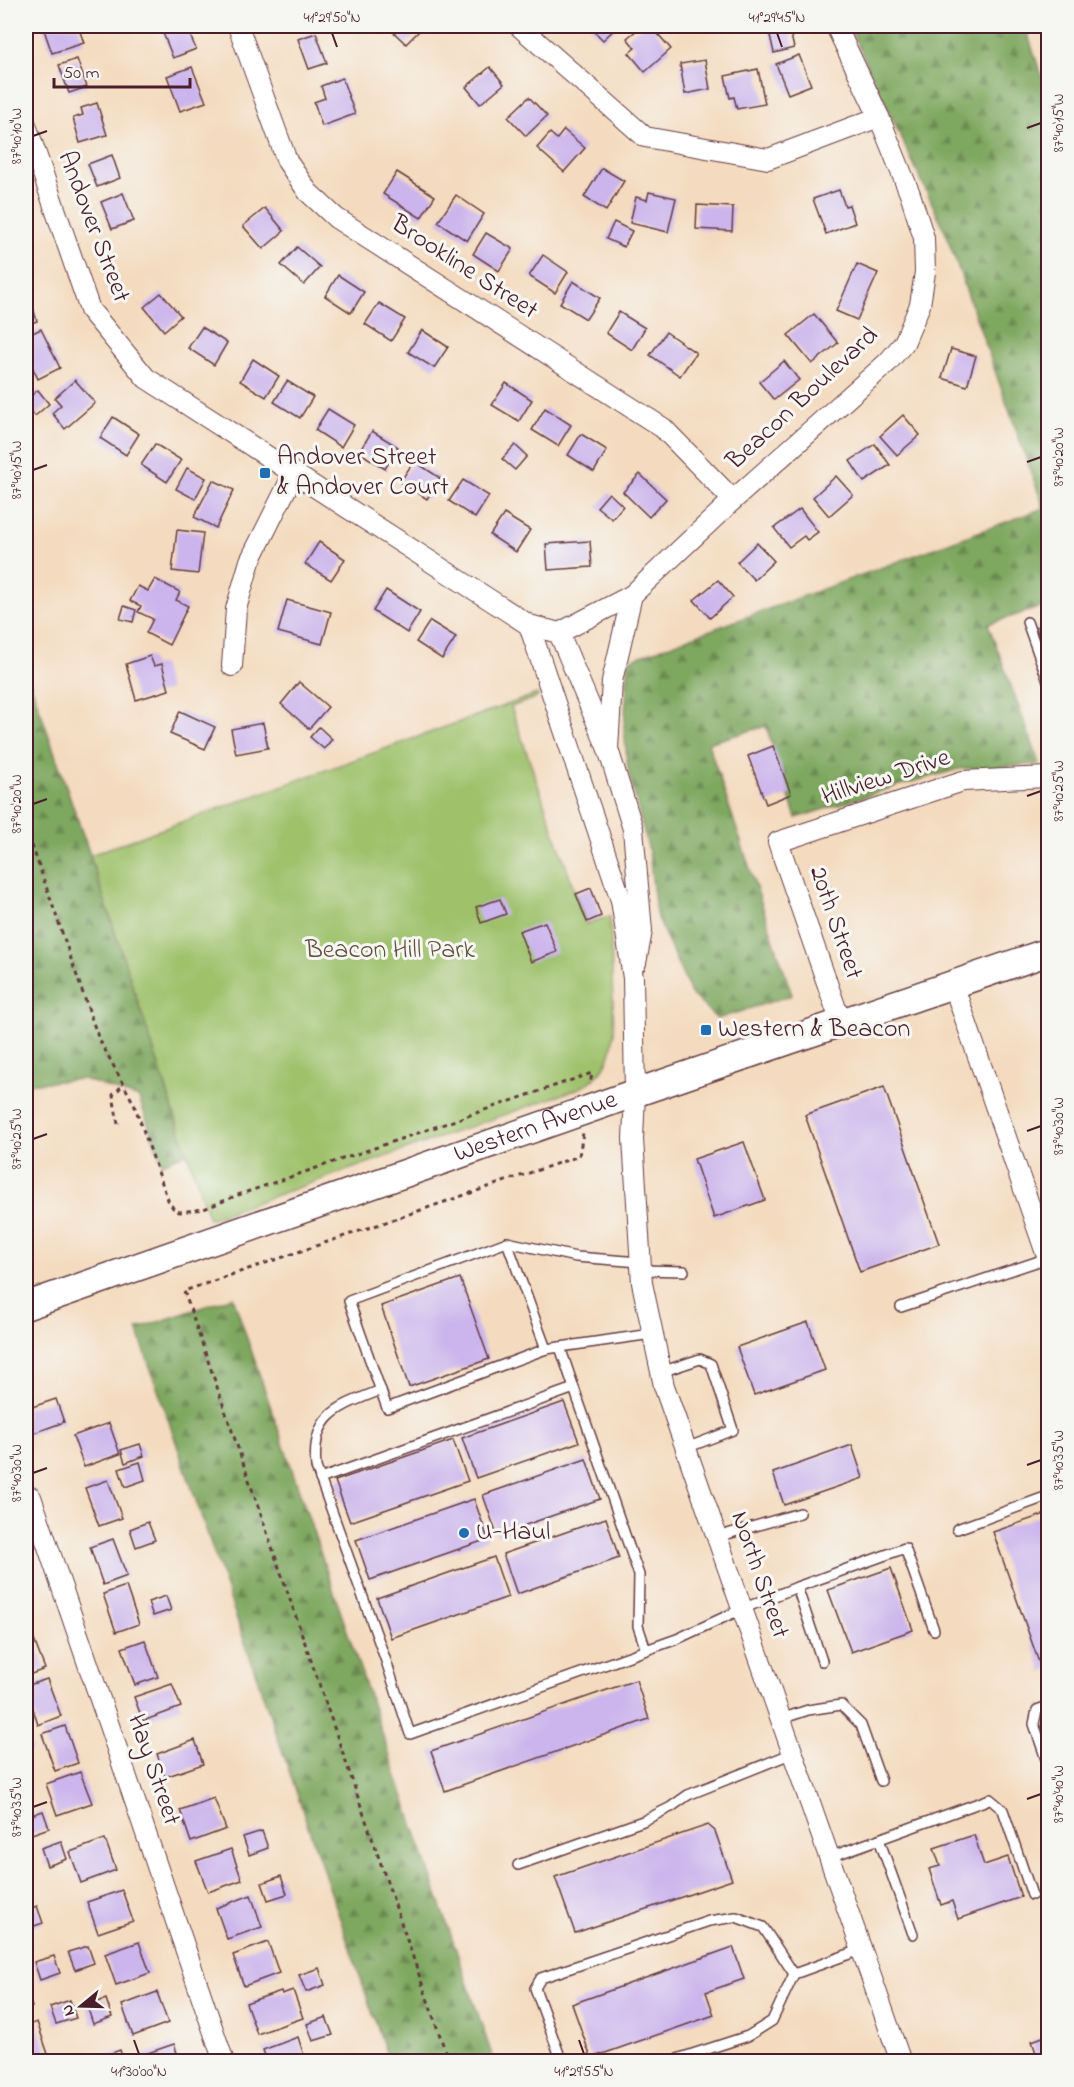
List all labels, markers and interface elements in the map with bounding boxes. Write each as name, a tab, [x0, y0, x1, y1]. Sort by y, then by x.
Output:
text: 41°29'50"N	[303, 7, 361, 29]
text: 41°29'45"N	[749, 7, 805, 29]
scale bar	[54, 51, 190, 89]
text: 50 m	[63, 61, 100, 87]
text: 87°40'15"W	[1048, 94, 1070, 152]
text: 87°40'10"W	[6, 108, 28, 164]
street label: Andover Street	[47, 146, 139, 309]
street label: Brookline Street	[382, 206, 545, 330]
street label: Beacon Boulevard	[718, 318, 888, 480]
text: 87°40'20"W	[1048, 427, 1070, 487]
place label: Andover Street & Andover Court	[277, 439, 449, 507]
text: 87°40'15"W	[6, 441, 28, 499]
marker: Andover Street & Andover Court	[258, 466, 272, 480]
street label: Hillview Drive	[817, 739, 955, 817]
text: 87°40'25"W	[1048, 760, 1070, 822]
text: 87°40'20"W	[6, 774, 28, 834]
street label: 20th Street	[798, 861, 872, 985]
park label: Beacon Hill Park	[304, 932, 475, 970]
place label: Western & Beacon	[718, 1011, 910, 1049]
marker: Western & Beacon	[699, 1023, 713, 1037]
street label: Western Avenue	[449, 1082, 623, 1174]
text: 87°40'30"W	[1048, 1097, 1070, 1155]
text: 87°40'25"W	[6, 1108, 28, 1170]
text: 87°40'35"W	[1048, 1430, 1070, 1490]
text: 87°40'30"W	[6, 1444, 28, 1502]
street label: North Street	[720, 1506, 799, 1644]
place label: U-Haul	[476, 1514, 551, 1552]
marker: U-Haul	[457, 1526, 471, 1540]
street label: Hay Street	[116, 1709, 190, 1831]
text: 87°40'40"W	[1048, 1765, 1070, 1823]
text: 87°40'35"W	[6, 1777, 28, 1837]
north arrow	[51, 1976, 111, 2036]
text: N	[56, 2001, 82, 2019]
text: 41°30'00"N	[111, 2061, 167, 2083]
text: 41°29'55"N	[554, 2061, 614, 2083]

